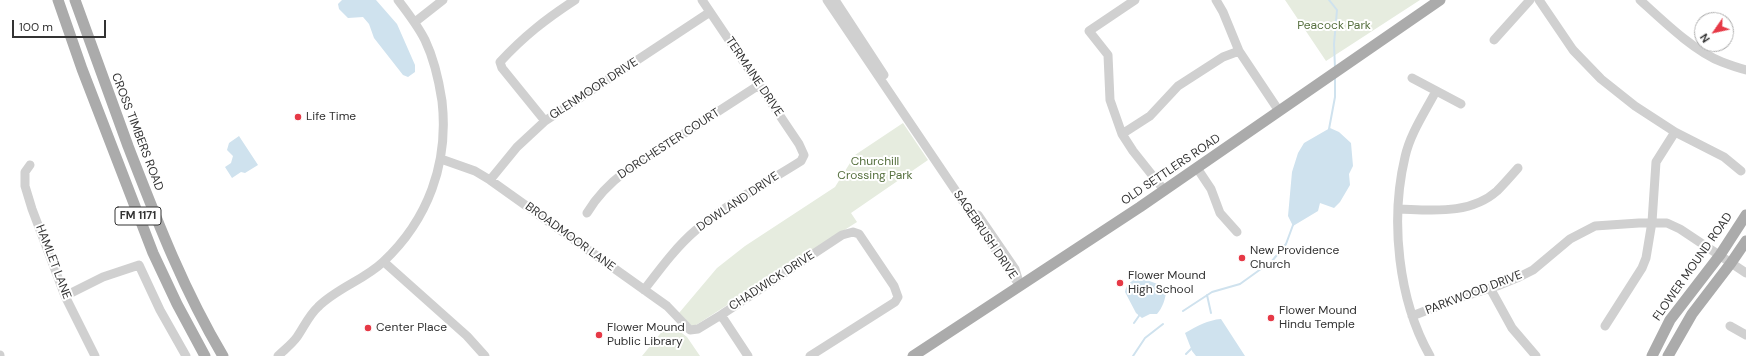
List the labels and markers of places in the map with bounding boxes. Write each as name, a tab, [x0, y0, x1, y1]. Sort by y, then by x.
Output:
place label: Life Time	[306, 110, 356, 124]
marker: Life Time	[293, 112, 303, 122]
place label: New Providence Church	[1250, 244, 1339, 272]
marker: New Providence Church	[1237, 253, 1247, 263]
place label: Flower Mound High School	[1128, 269, 1206, 297]
marker: Flower Mound High School	[1115, 278, 1125, 288]
place label: Flower Mound Hindu Temple	[1279, 304, 1357, 332]
marker: Flower Mound Hindu Temple	[1266, 313, 1276, 323]
place label: Center Place	[376, 321, 447, 335]
place label: Flower Mound Public Library	[607, 321, 685, 349]
marker: Center Place	[363, 323, 373, 333]
marker: Flower Mound Public Library	[594, 330, 604, 340]

